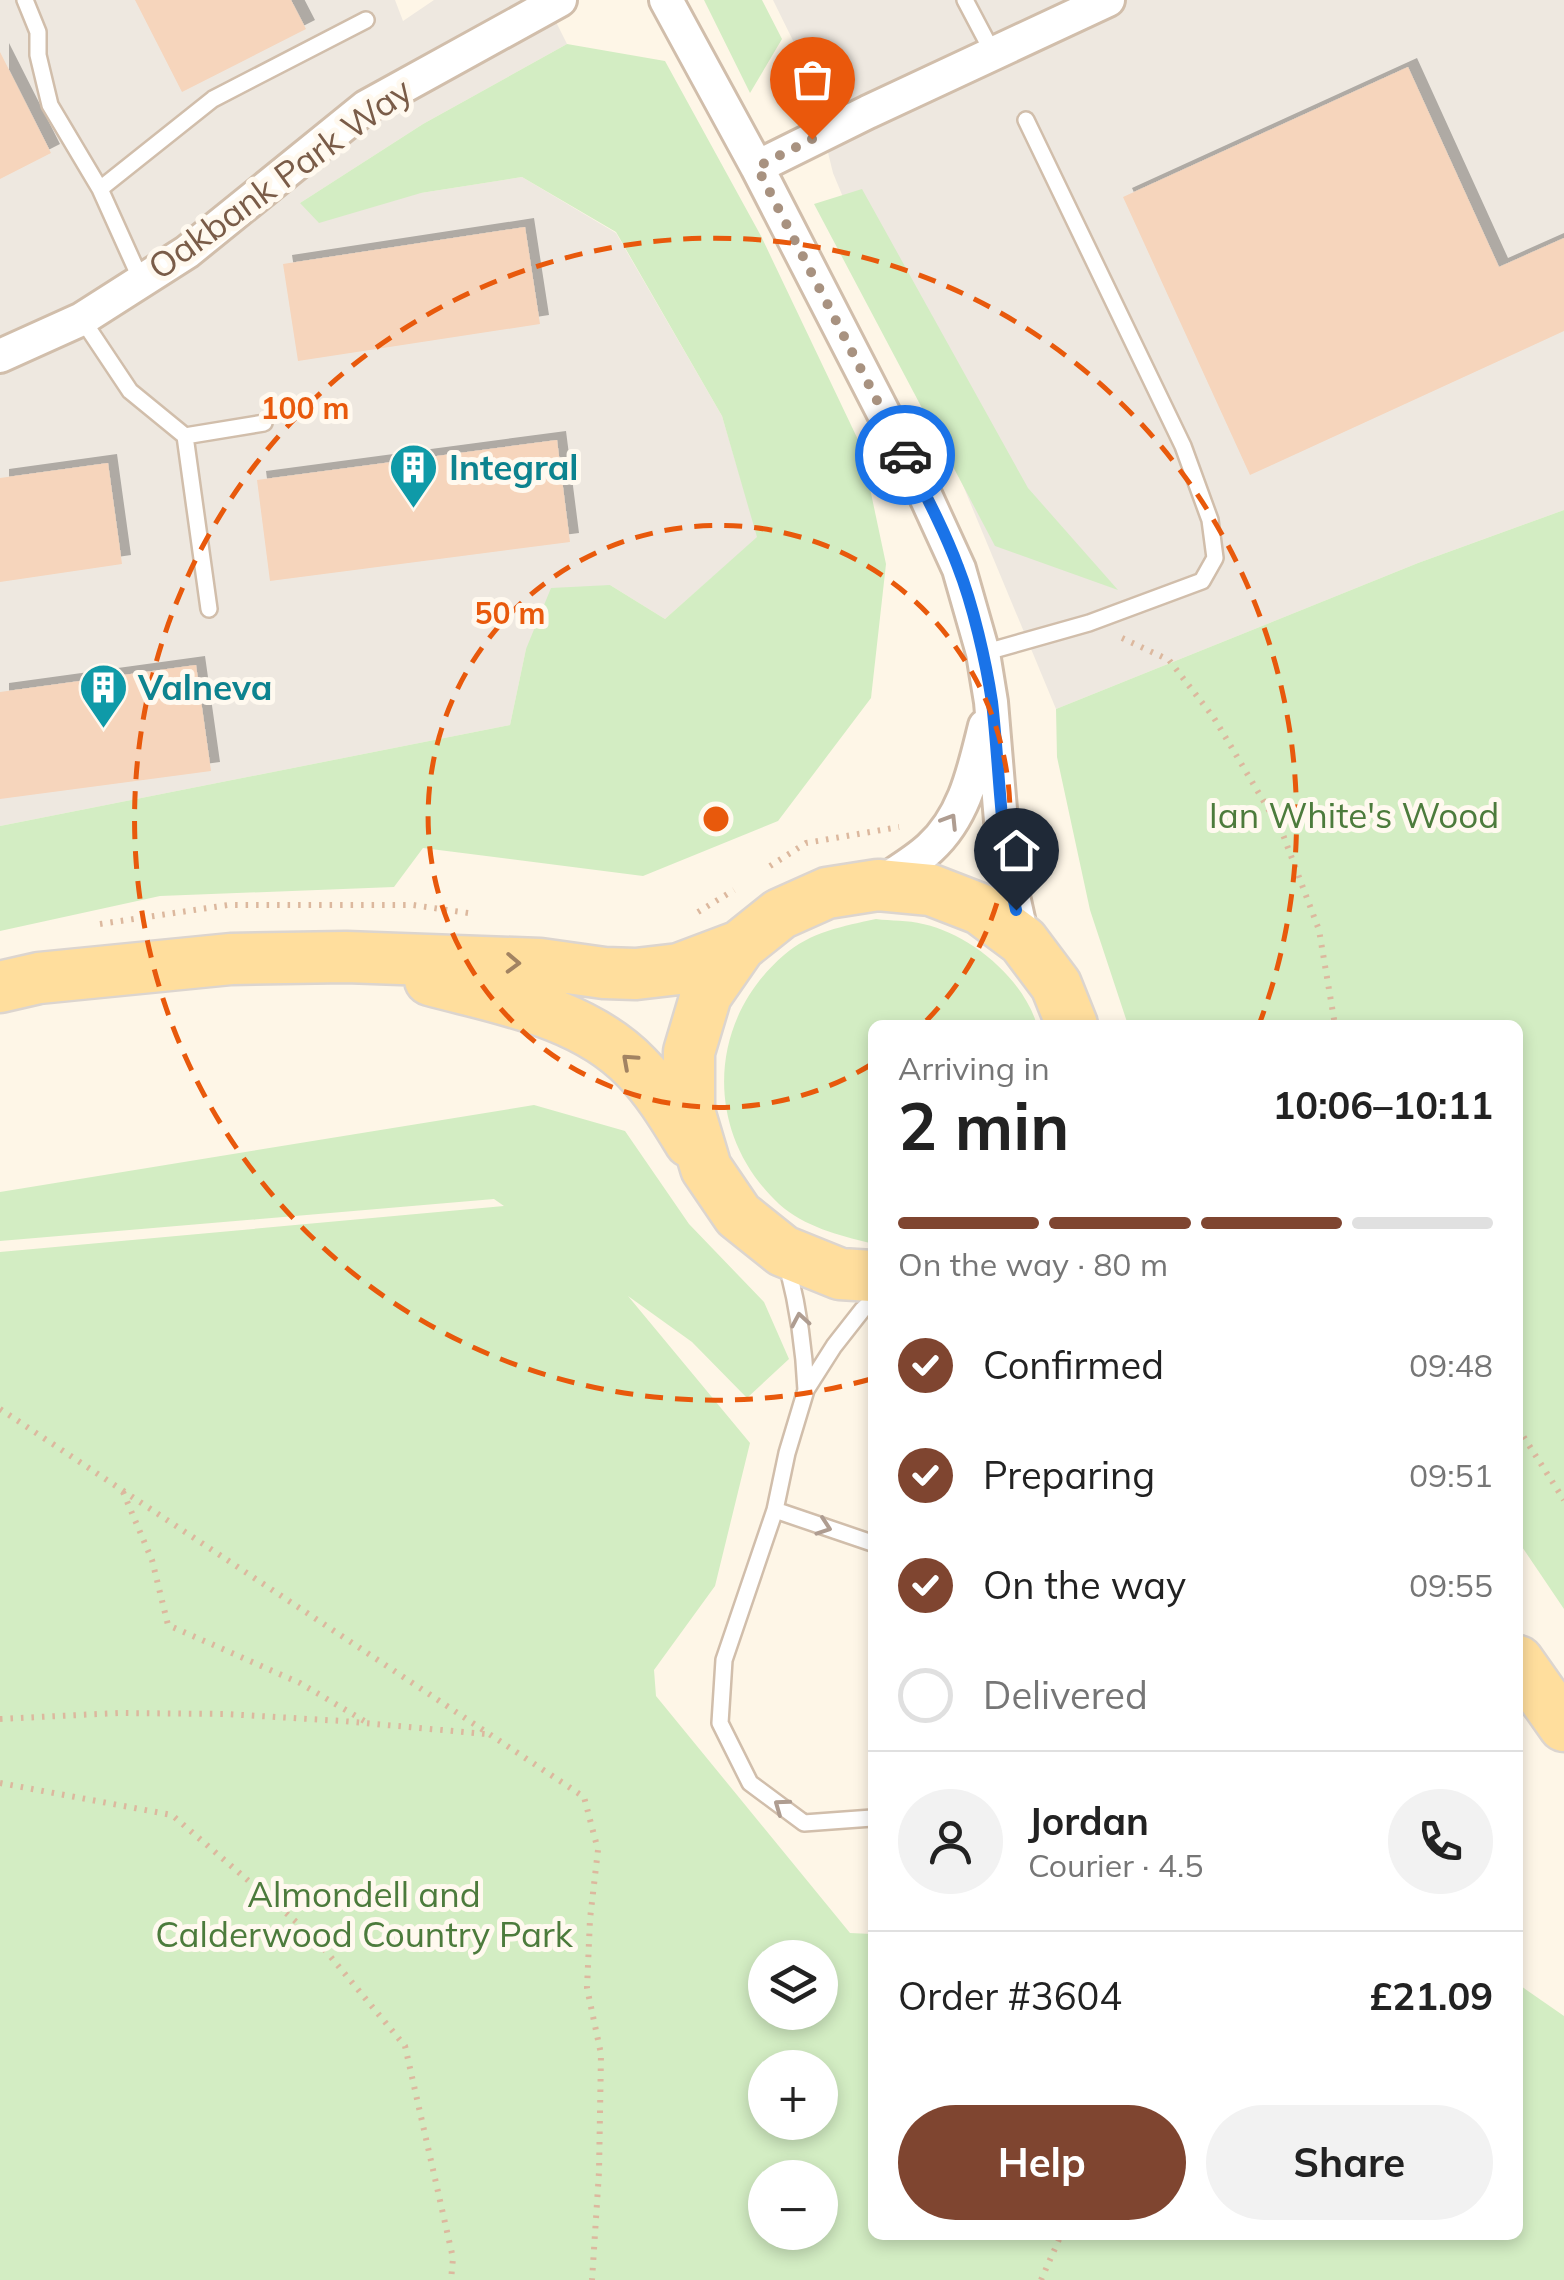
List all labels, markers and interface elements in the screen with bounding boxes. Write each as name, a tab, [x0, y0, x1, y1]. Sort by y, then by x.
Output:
pin	[770, 37, 855, 140]
icon: bag	[785, 52, 840, 107]
street label: Oakbank Park Way	[139, 68, 420, 289]
text: 100 m	[260, 389, 350, 427]
courier	[855, 405, 955, 505]
icon: car	[878, 428, 933, 483]
building icon: Integral	[388, 442, 440, 510]
place label: Integral	[449, 445, 579, 489]
text: 50 m	[474, 594, 546, 632]
building icon: Valneva	[77, 662, 129, 730]
place label: Valneva	[137, 665, 272, 709]
park label: Ian White's Wood	[1209, 793, 1499, 837]
centre of rings	[698, 801, 734, 837]
pin	[974, 808, 1059, 911]
one-way arrow	[938, 814, 957, 832]
icon: home	[989, 823, 1044, 878]
one-way arrow	[505, 952, 521, 973]
text: Arriving in	[898, 1048, 1050, 1088]
one-way arrow	[622, 1055, 641, 1073]
text: 10:06–10:11	[1273, 1081, 1493, 1129]
text: 2 min	[898, 1085, 1069, 1166]
text: On the way · 80 m	[898, 1244, 1168, 1284]
one-way arrow	[790, 1311, 811, 1328]
icon: check	[898, 1338, 953, 1393]
text: Confirmed	[983, 1341, 1164, 1389]
text: 09:48	[1409, 1345, 1493, 1385]
icon: check	[898, 1448, 953, 1503]
text: Preparing	[983, 1451, 1155, 1499]
text: 09:51	[1409, 1455, 1493, 1495]
one-way arrow	[814, 1515, 831, 1535]
icon: check	[898, 1558, 953, 1613]
text: On the way	[983, 1561, 1186, 1609]
text: 09:55	[1409, 1565, 1493, 1605]
text: Delivered	[983, 1671, 1148, 1719]
button: person	[898, 1789, 1003, 1894]
button: phone	[1388, 1789, 1493, 1894]
text: Jordan	[1028, 1797, 1149, 1845]
one-way arrow	[774, 1800, 792, 1817]
text: Courier · 4.5	[1028, 1845, 1204, 1885]
park label: Almondell and Calderwood Country Park	[155, 1872, 574, 1956]
map controls	[748, 1940, 838, 2250]
button: layers	[748, 1940, 838, 2030]
text: Order #3604	[898, 1972, 1122, 2020]
text: £21.09	[1370, 1972, 1493, 2020]
button: +	[748, 2050, 838, 2140]
button: Help	[898, 2105, 1186, 2220]
button: Share	[1206, 2105, 1493, 2220]
button: −	[748, 2160, 838, 2250]

